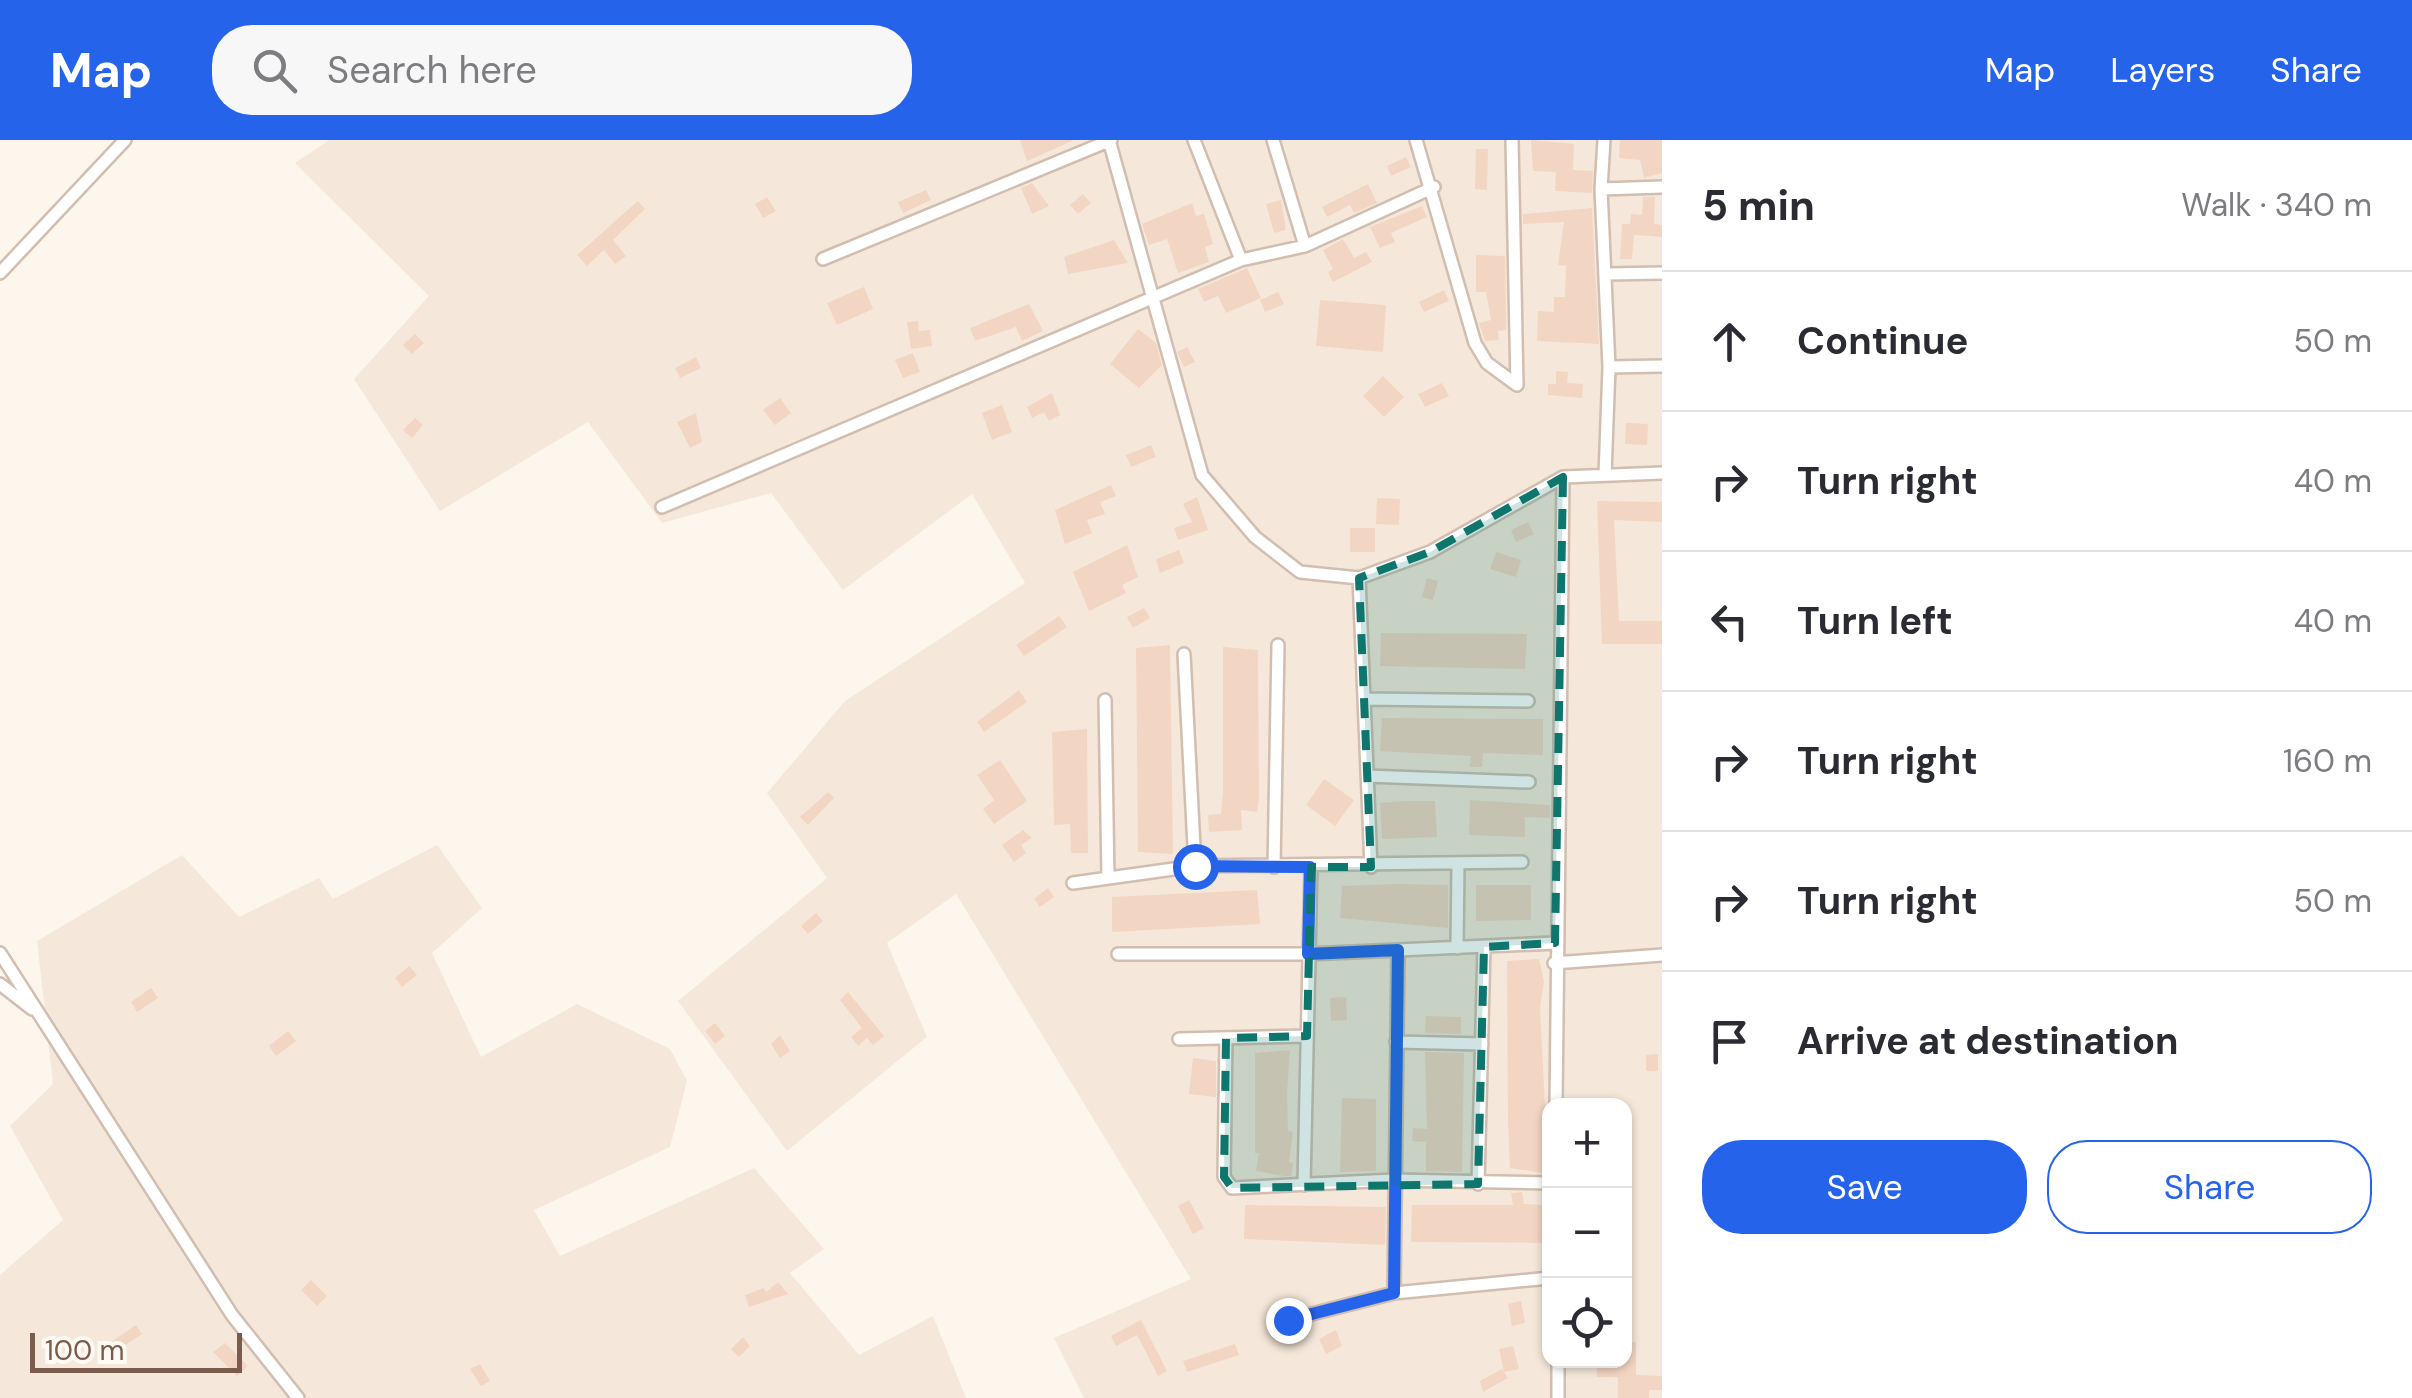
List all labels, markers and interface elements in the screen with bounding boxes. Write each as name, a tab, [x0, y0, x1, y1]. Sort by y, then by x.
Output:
search box	[212, 25, 912, 115]
text: Map	[50, 39, 152, 102]
icon: search	[247, 43, 302, 98]
text: Search here	[327, 45, 537, 95]
text: Map	[1985, 47, 2055, 93]
text: Layers	[2110, 47, 2215, 93]
text: Share	[2270, 47, 2362, 93]
text: 5 min	[1702, 178, 1815, 233]
text: Walk · 340 m	[2181, 184, 2372, 226]
icon: ahead	[1702, 314, 1757, 369]
text: Continue	[1797, 316, 1968, 366]
text: 50 m	[2294, 320, 2372, 362]
icon: right	[1702, 454, 1757, 509]
text: Turn right	[1797, 456, 1978, 506]
text: 40 m	[2294, 460, 2372, 502]
icon: left	[1702, 594, 1757, 649]
text: Turn left	[1797, 596, 1953, 646]
text: 40 m	[2294, 600, 2372, 642]
icon: right	[1702, 734, 1757, 789]
text: Turn right	[1797, 736, 1978, 786]
text: 160 m	[2283, 740, 2372, 782]
route start	[1173, 844, 1219, 890]
icon: right	[1702, 874, 1757, 929]
text: Turn right	[1797, 876, 1978, 926]
text: 50 m	[2294, 880, 2372, 922]
icon: arrive	[1702, 1014, 1757, 1069]
text: Arrive at destination	[1797, 1016, 2179, 1066]
map controls	[1542, 1098, 1632, 1368]
button: +	[1542, 1098, 1632, 1188]
button: Save	[1702, 1140, 2027, 1234]
button: Share	[2047, 1140, 2372, 1234]
button: −	[1542, 1188, 1632, 1278]
button: locate	[1542, 1278, 1632, 1368]
route end	[1266, 1298, 1312, 1344]
scale bar	[30, 1328, 242, 1372]
text: 100 m	[45, 1332, 124, 1369]

